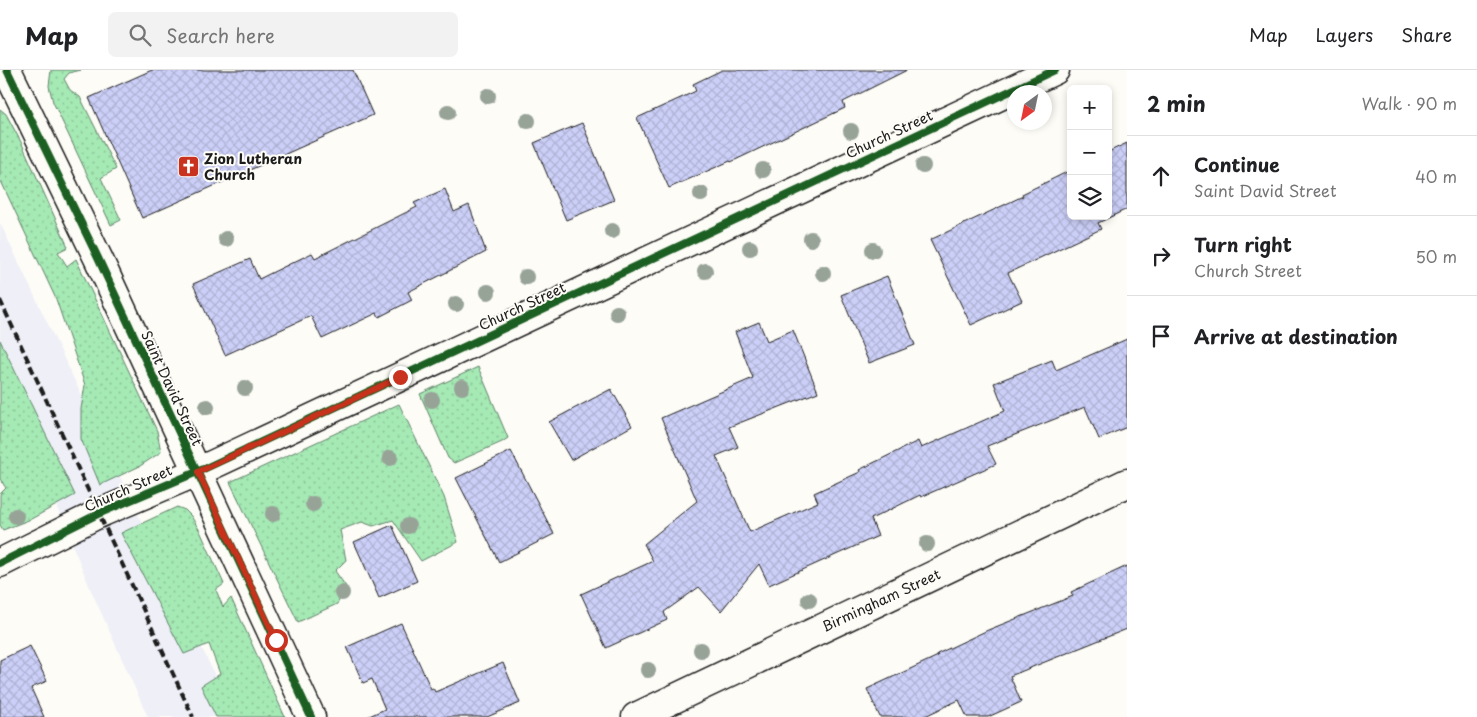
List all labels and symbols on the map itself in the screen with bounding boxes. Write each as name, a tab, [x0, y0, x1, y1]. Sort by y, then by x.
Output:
north arrow	[1007, 85, 1052, 130]
street label: Church Street	[842, 104, 936, 163]
place label: Zion Lutheran Church	[204, 148, 302, 185]
church icon: Zion Lutheran Church	[176, 154, 200, 178]
street label: Church Street	[475, 276, 569, 335]
street label: Saint David Street	[136, 327, 208, 449]
route end	[389, 366, 412, 389]
street label: Church Street	[81, 459, 176, 517]
street label: Birmingham Street	[818, 563, 944, 637]
route start	[265, 629, 288, 652]

